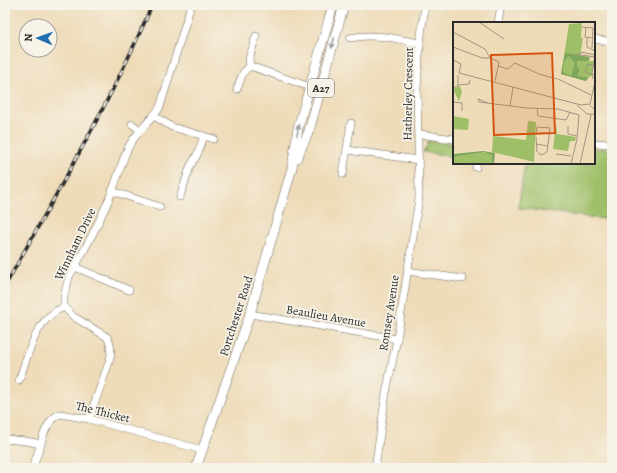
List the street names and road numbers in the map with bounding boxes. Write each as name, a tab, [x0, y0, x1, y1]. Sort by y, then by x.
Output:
street label: Hatherley Crescent	[399, 47, 417, 141]
road number: A27	[308, 79, 334, 97]
street label: Winnham Drive	[50, 205, 99, 284]
street label: Portchester Road	[215, 273, 257, 358]
street label: Romsey Avenue	[375, 274, 403, 352]
street label: Beaulieu Avenue	[285, 301, 367, 331]
street label: The Thicket	[74, 398, 132, 426]

